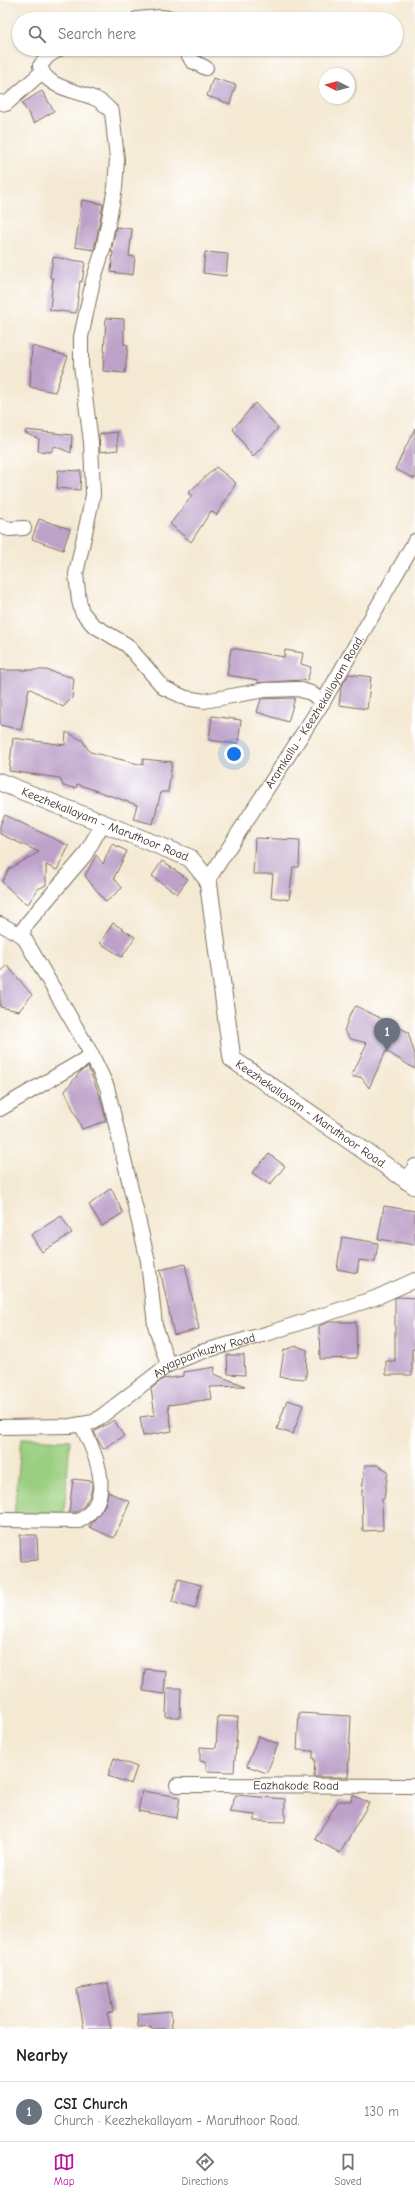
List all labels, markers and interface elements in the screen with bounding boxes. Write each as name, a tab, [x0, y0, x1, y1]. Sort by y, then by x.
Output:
search box	[12, 12, 403, 56]
icon: search	[26, 23, 48, 45]
text: Search here	[58, 25, 136, 43]
north arrow	[319, 68, 355, 104]
street label: Aramkallu - Keezhekallayam Road.	[262, 633, 367, 791]
your location	[224, 744, 244, 764]
street label: Keezhekallayam - Maruthoor Road.	[20, 784, 192, 864]
pin: 1	[374, 1018, 400, 1051]
street label: Keezhekallayam - Maruthoor Road.	[233, 1057, 389, 1171]
street label: Ayyappankuzhy Road	[150, 1330, 257, 1381]
street label: Eazhakode Road	[253, 1778, 339, 1793]
text: Nearby	[16, 2046, 67, 2065]
text: CSI Church	[54, 2095, 128, 2113]
text: 1	[26, 2104, 32, 2119]
text: 130 m	[364, 2104, 399, 2119]
text: Church · Keezhekallayam - Maruthoor Road.	[54, 2113, 300, 2128]
tab: Map	[53, 2151, 75, 2188]
tab: Directions	[181, 2151, 228, 2188]
tab: Saved	[334, 2151, 362, 2188]

